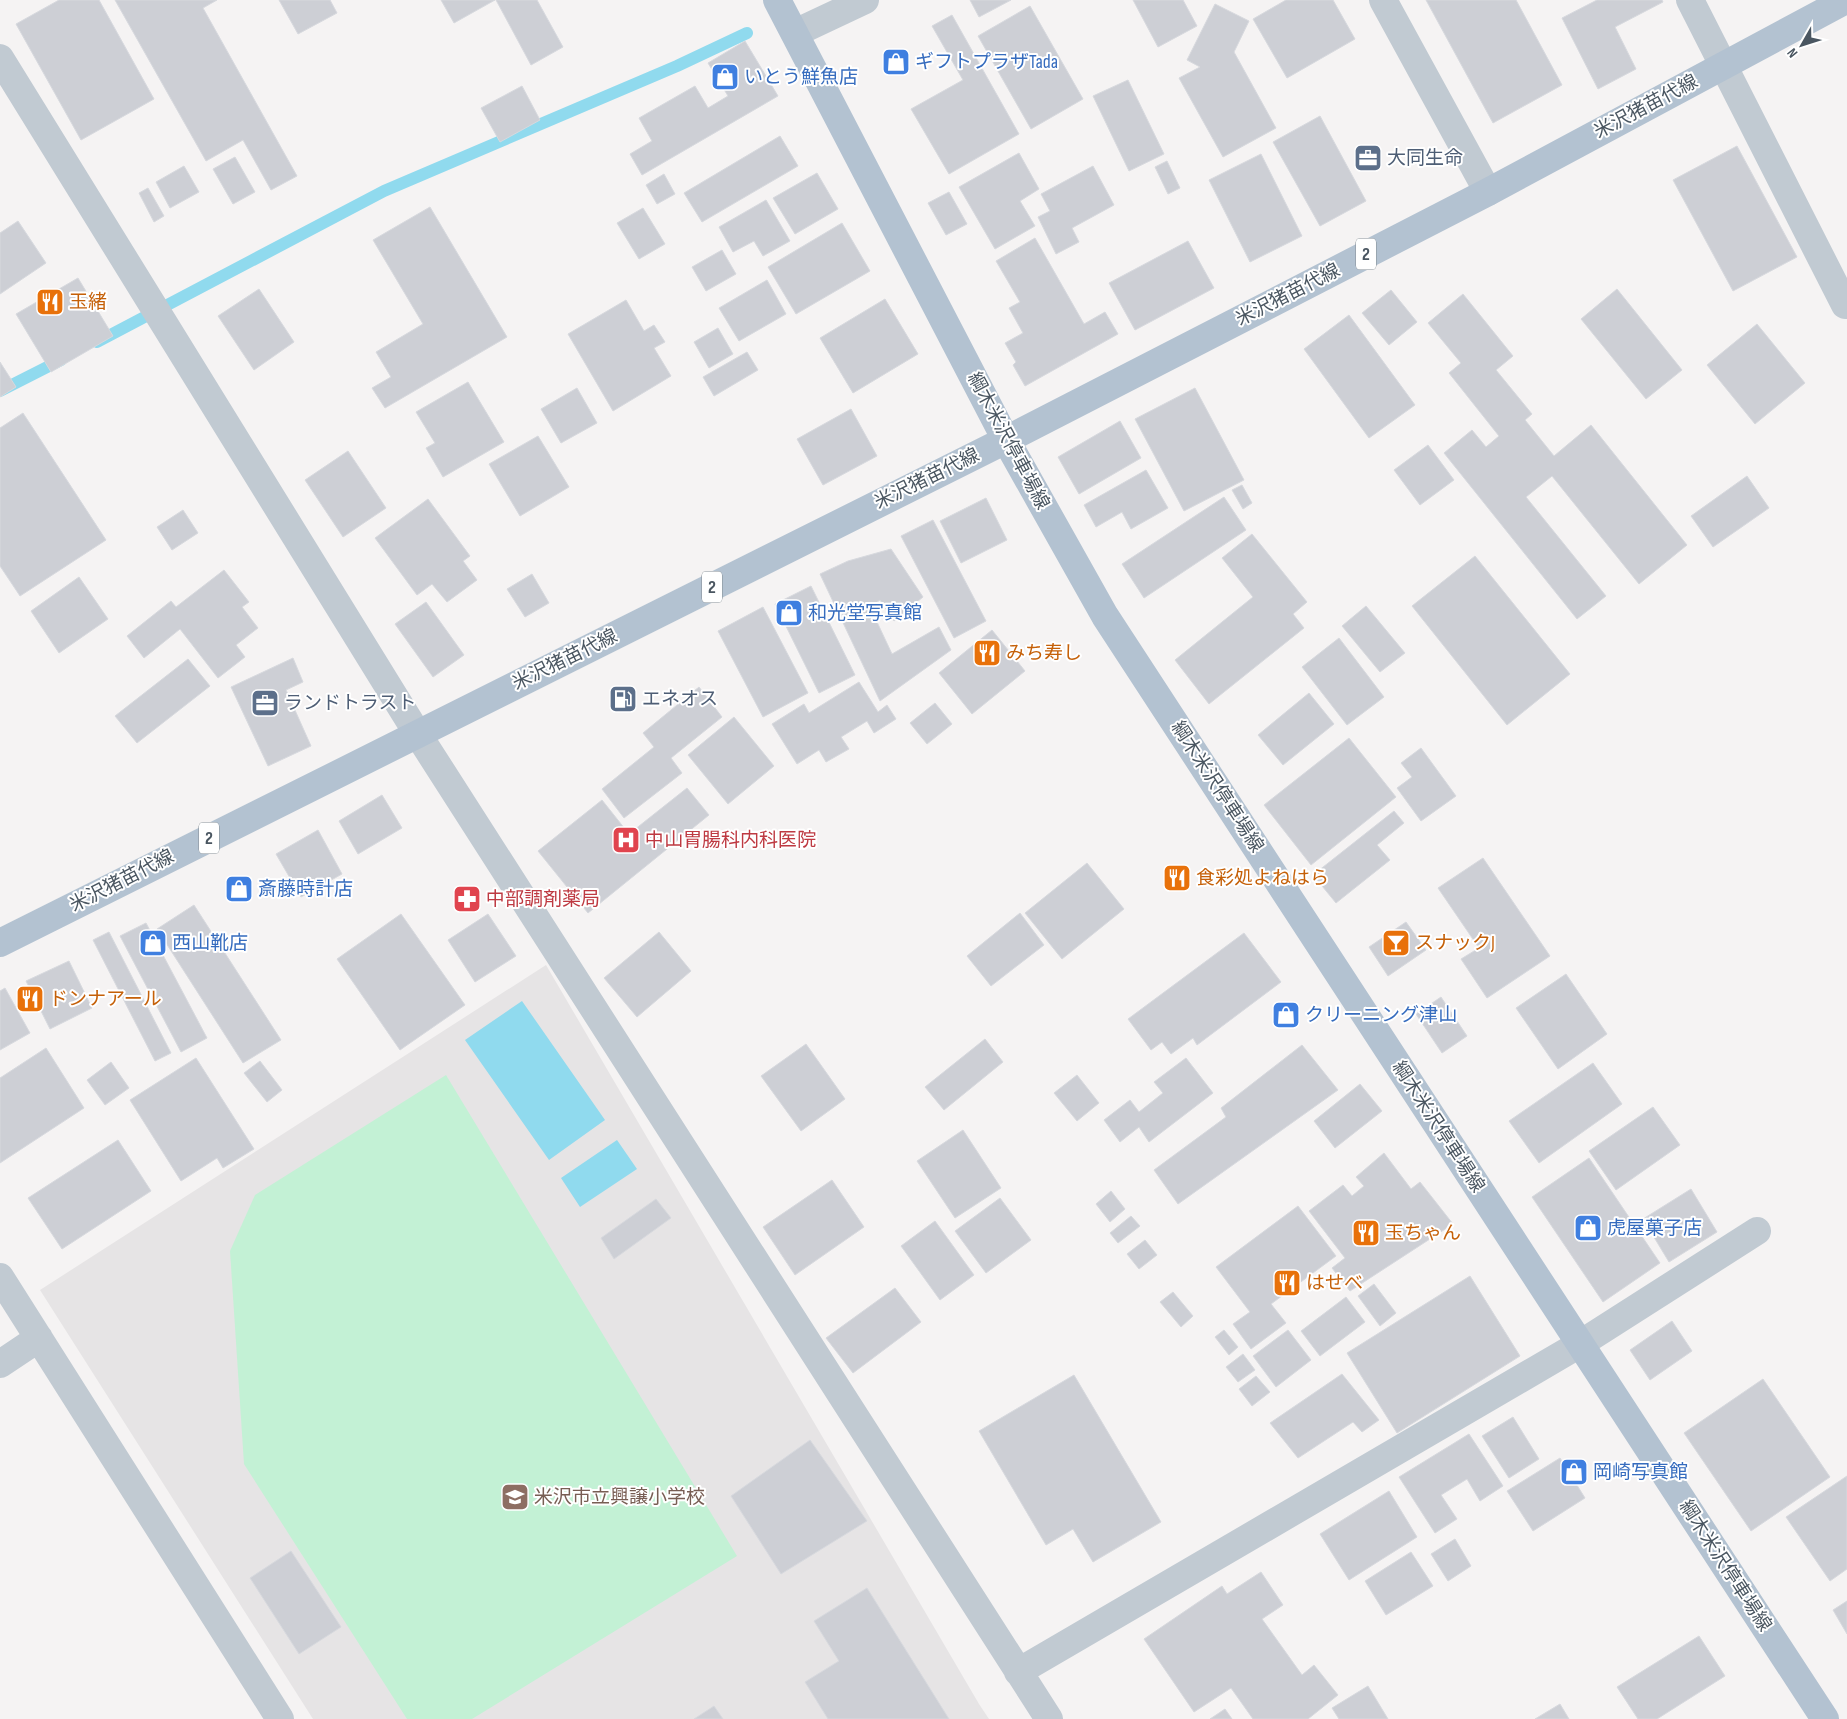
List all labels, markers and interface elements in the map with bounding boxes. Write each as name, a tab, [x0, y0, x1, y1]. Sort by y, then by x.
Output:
north arrow	[1777, 20, 1827, 70]
text: N	[1783, 45, 1801, 61]
shop icon: ギフトプラザTada	[881, 47, 911, 77]
place label: ギフトプラザTada	[915, 51, 1058, 74]
shop icon: いとう鮮魚店	[710, 62, 740, 92]
place label: いとう鮮魚店	[744, 66, 858, 89]
street label: 米沢猪苗代線	[1590, 70, 1702, 144]
office icon: 大同生命	[1353, 143, 1383, 173]
place label: 大同生命	[1387, 147, 1463, 170]
road number: 2	[1356, 238, 1376, 270]
street label: 米沢猪苗代線	[1232, 259, 1344, 331]
restaurant icon: 玉緒	[35, 287, 65, 317]
place label: 玉緒	[69, 291, 107, 314]
street label: 綱木米沢停車場線	[962, 368, 1054, 514]
street label: 米沢猪苗代線	[871, 444, 983, 514]
road number: 2	[702, 572, 722, 602]
shop icon: 和光堂写真館	[774, 598, 804, 628]
place label: 和光堂写真館	[808, 602, 922, 625]
street label: 米沢猪苗代線	[509, 625, 621, 695]
restaurant icon: みち寿し	[972, 638, 1002, 668]
place label: みち寿し	[1006, 642, 1082, 665]
fuel station icon: エネオス	[608, 684, 638, 714]
office icon: ランドトラスト	[250, 688, 280, 718]
place label: エネオス	[642, 688, 718, 711]
place label: ランドトラスト	[284, 692, 417, 715]
street label: 綱木米沢停車場線	[1166, 717, 1268, 857]
road number: 2	[199, 822, 219, 854]
hospital icon: 中山胃腸科内科医院	[611, 825, 641, 855]
place label: 中山胃腸科内科医院	[645, 829, 816, 852]
street label: 米沢猪苗代線	[66, 845, 178, 917]
restaurant icon: 食彩処よねはら	[1162, 863, 1192, 893]
place label: 食彩処よねはら	[1196, 867, 1329, 890]
shop icon: 斎藤時計店	[224, 874, 254, 904]
place label: 斎藤時計店	[258, 878, 353, 901]
pharmacy icon: 中部調剤薬局	[452, 884, 482, 914]
place label: 中部調剤薬局	[486, 888, 600, 911]
shop icon: 西山靴店	[138, 928, 168, 958]
bar icon: スナックJ	[1381, 928, 1411, 958]
place label: 西山靴店	[172, 932, 248, 955]
place label: スナックJ	[1415, 932, 1495, 955]
restaurant icon: ドンナアール	[15, 984, 45, 1014]
place label: ドンナアール	[49, 988, 162, 1011]
shop icon: クリーニング津山	[1271, 1000, 1301, 1030]
place label: クリーニング津山	[1305, 1004, 1457, 1027]
street label: 綱木米沢停車場線	[1387, 1057, 1489, 1197]
shop icon: 虎屋菓子店	[1573, 1213, 1603, 1243]
place label: 虎屋菓子店	[1607, 1217, 1702, 1240]
restaurant icon: 玉ちゃん	[1351, 1218, 1381, 1248]
place label: 玉ちゃん	[1385, 1222, 1461, 1245]
restaurant icon: はせべ	[1272, 1268, 1302, 1298]
place label: はせべ	[1306, 1272, 1363, 1295]
shop icon: 岡崎写真館	[1559, 1457, 1589, 1487]
place label: 岡崎写真館	[1593, 1461, 1688, 1484]
school or university icon: 米沢市立興譲小学校	[500, 1482, 530, 1512]
place label: 米沢市立興譲小学校	[534, 1486, 705, 1509]
street label: 綱木米沢停車場線	[1674, 1496, 1776, 1636]

